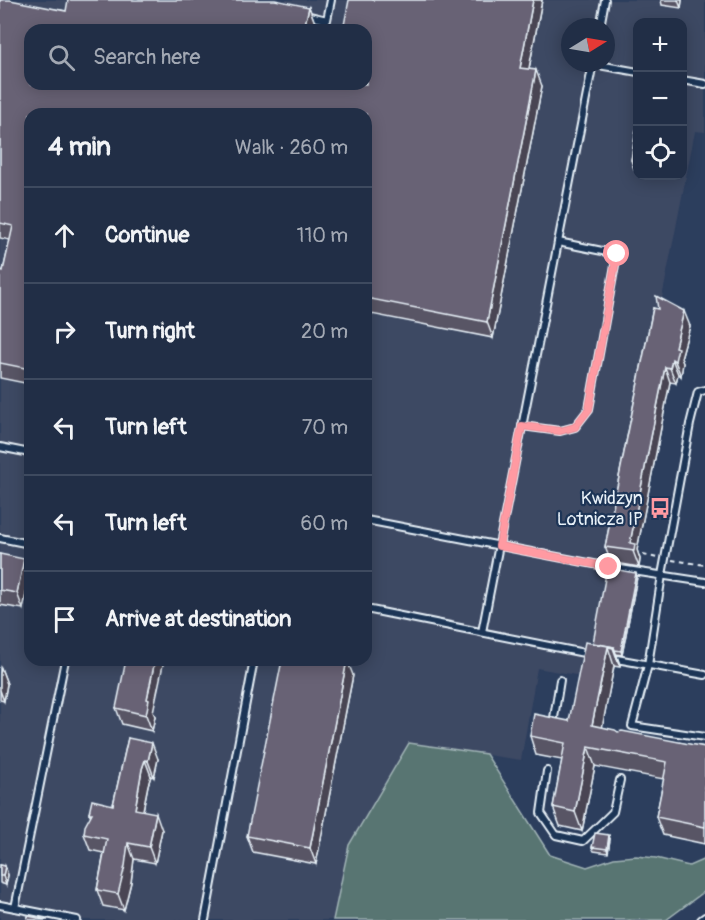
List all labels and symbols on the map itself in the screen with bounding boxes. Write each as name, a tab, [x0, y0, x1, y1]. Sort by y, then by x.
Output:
north arrow	[561, 18, 615, 72]
route start	[603, 240, 629, 266]
place label: Kwidzyn Lotnicza IP	[557, 487, 643, 531]
bus stop icon: Kwidzyn Lotnicza IP	[648, 496, 672, 520]
route end	[595, 553, 621, 579]

